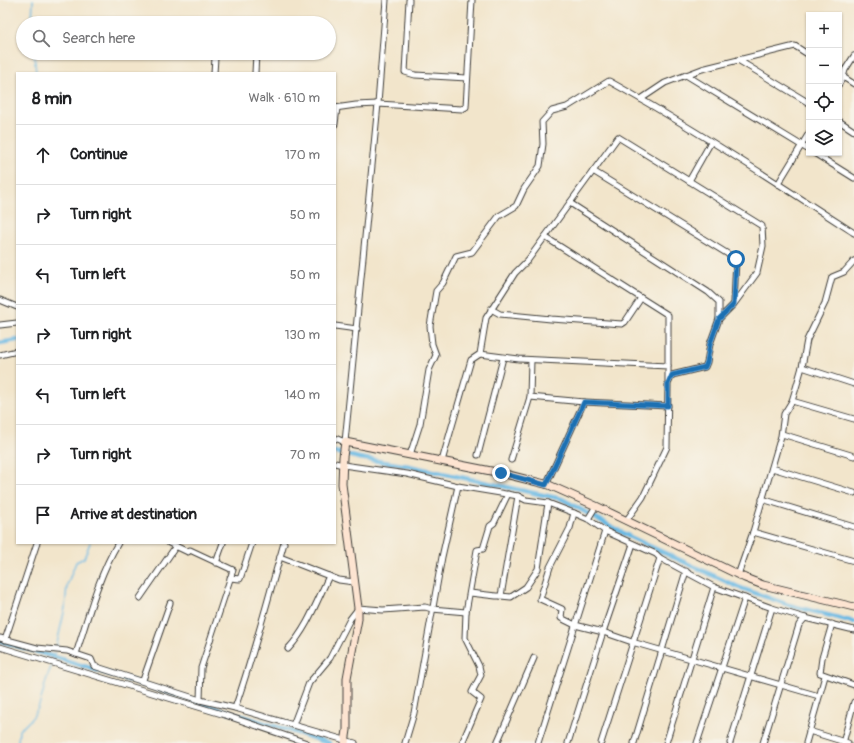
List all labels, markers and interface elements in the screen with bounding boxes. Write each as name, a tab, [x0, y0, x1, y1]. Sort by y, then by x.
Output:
map controls	[806, 12, 842, 156]
button: +	[806, 12, 842, 48]
search box	[16, 16, 336, 60]
icon: search	[30, 27, 52, 49]
text: Search here	[62, 29, 135, 48]
button: −	[806, 48, 842, 84]
button: locate	[806, 84, 842, 120]
text: 8 min	[32, 88, 72, 109]
text: Walk · 610 m	[249, 90, 320, 106]
button: layers	[806, 120, 842, 156]
icon: ahead	[32, 144, 54, 166]
text: Continue	[70, 145, 128, 164]
text: 170 m	[285, 147, 320, 163]
icon: right	[32, 204, 54, 226]
text: Turn right	[70, 205, 131, 224]
text: 50 m	[290, 207, 320, 223]
route start	[727, 250, 745, 268]
icon: left	[32, 264, 54, 286]
text: Turn left	[70, 265, 126, 284]
text: 50 m	[290, 267, 320, 283]
icon: right	[32, 324, 54, 346]
text: Turn right	[70, 325, 131, 344]
text: 130 m	[284, 327, 320, 343]
icon: left	[32, 384, 54, 406]
text: Turn left	[70, 385, 126, 404]
text: 140 m	[284, 387, 320, 403]
icon: right	[32, 444, 54, 466]
text: Turn right	[70, 445, 131, 464]
text: 70 m	[290, 447, 320, 463]
route end	[492, 464, 510, 482]
icon: arrive	[32, 504, 54, 526]
text: Arrive at destination	[70, 505, 197, 524]

